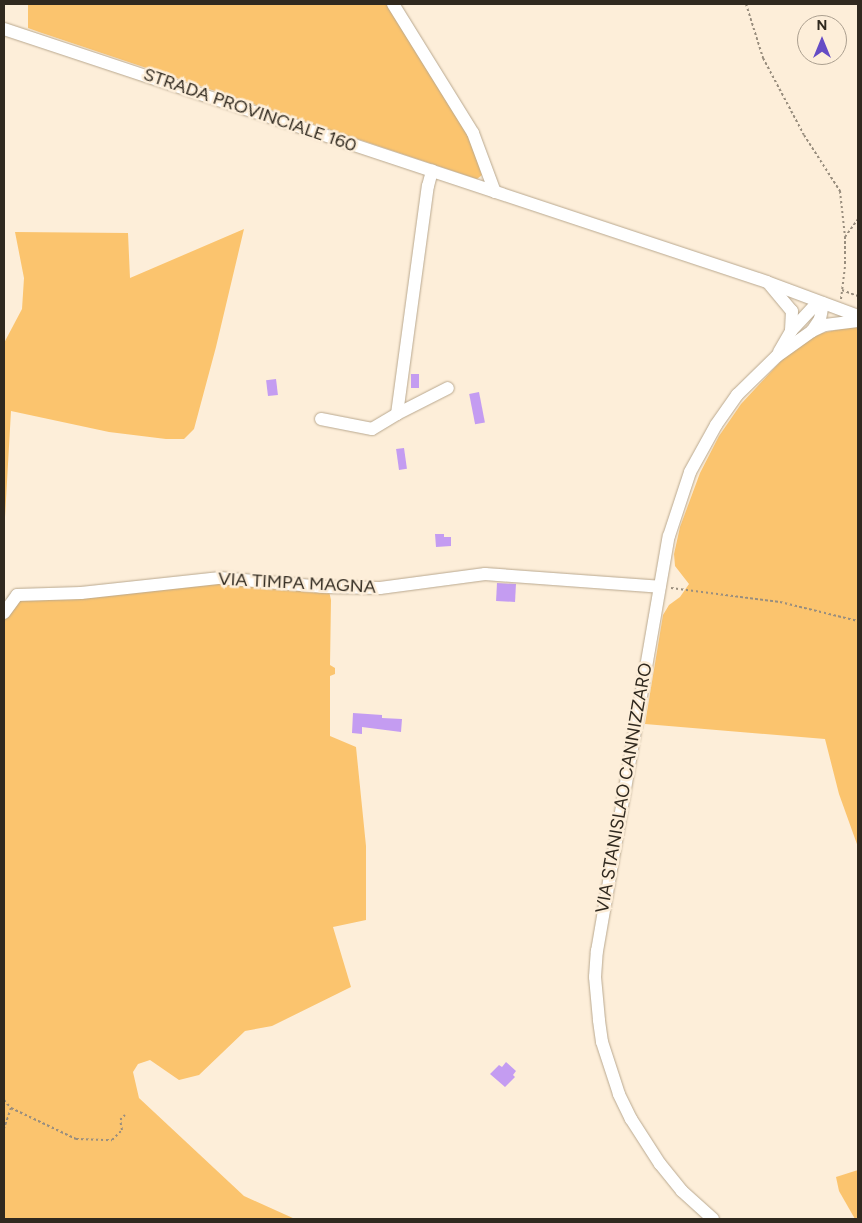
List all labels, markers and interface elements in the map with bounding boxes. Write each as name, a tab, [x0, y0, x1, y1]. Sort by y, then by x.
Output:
north arrow	[797, 15, 847, 65]
text: N	[817, 17, 827, 34]
street label: STRADA PROVINCIALE 160	[141, 63, 359, 157]
street label: VIA TIMPA MAGNA	[218, 568, 376, 598]
street label: VIA STANISLAO CANNIZZARO	[591, 661, 657, 915]

